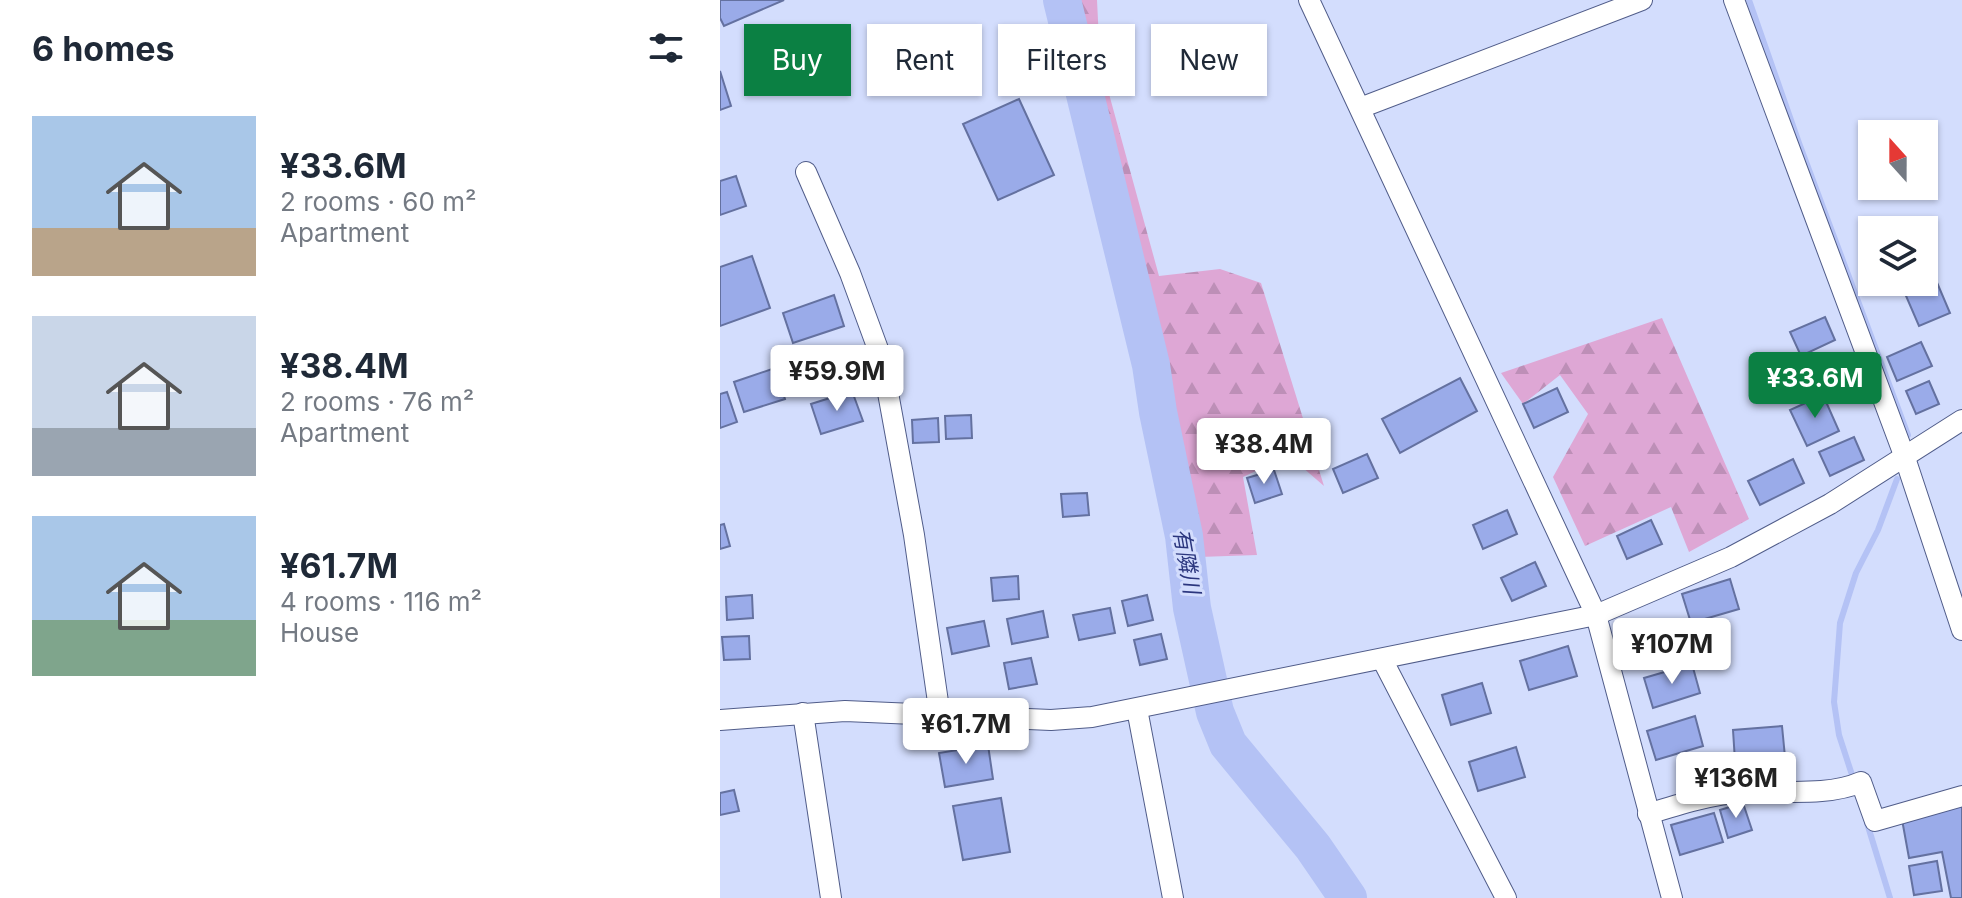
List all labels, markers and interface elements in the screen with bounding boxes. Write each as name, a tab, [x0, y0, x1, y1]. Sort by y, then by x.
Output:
chip: Buy	[744, 24, 851, 96]
chip: Rent	[867, 24, 982, 96]
chip: Filters	[998, 24, 1135, 96]
chip: New	[1151, 24, 1267, 96]
icon: filters	[644, 26, 688, 70]
text: 6 homes	[32, 28, 174, 69]
north arrow	[1858, 120, 1938, 200]
map controls	[1858, 120, 1938, 296]
text: ¥33.6M	[280, 145, 407, 186]
icon: home	[96, 148, 192, 244]
text: 2 rooms · 60 m²	[280, 186, 476, 217]
button: layers	[1858, 216, 1938, 296]
text: Apartment	[280, 217, 409, 248]
text: ¥38.4M	[280, 345, 409, 386]
pin: ¥59.9M	[772, 345, 902, 413]
icon: home	[96, 348, 192, 444]
pin: ¥33.6M	[1750, 352, 1880, 420]
text: ¥59.9M	[788, 355, 886, 386]
text: ¥33.6M	[1767, 362, 1863, 393]
text: 2 rooms · 76 m²	[280, 386, 474, 417]
text: Apartment	[280, 417, 409, 448]
pin: ¥38.4M	[1199, 418, 1329, 486]
text: ¥38.4M	[1215, 428, 1313, 459]
water label: 有隣川	[1168, 526, 1206, 598]
text: ¥61.7M	[280, 545, 398, 586]
icon: home	[96, 548, 192, 644]
text: 4 rooms · 116 m²	[280, 586, 482, 617]
text: House	[280, 617, 359, 648]
pin: ¥107M	[1616, 618, 1728, 686]
text: ¥107M	[1631, 628, 1713, 659]
pin: ¥61.7M	[901, 698, 1031, 766]
text: ¥61.7M	[921, 708, 1011, 739]
pin: ¥136M	[1680, 752, 1792, 820]
text: ¥136M	[1694, 762, 1778, 793]

